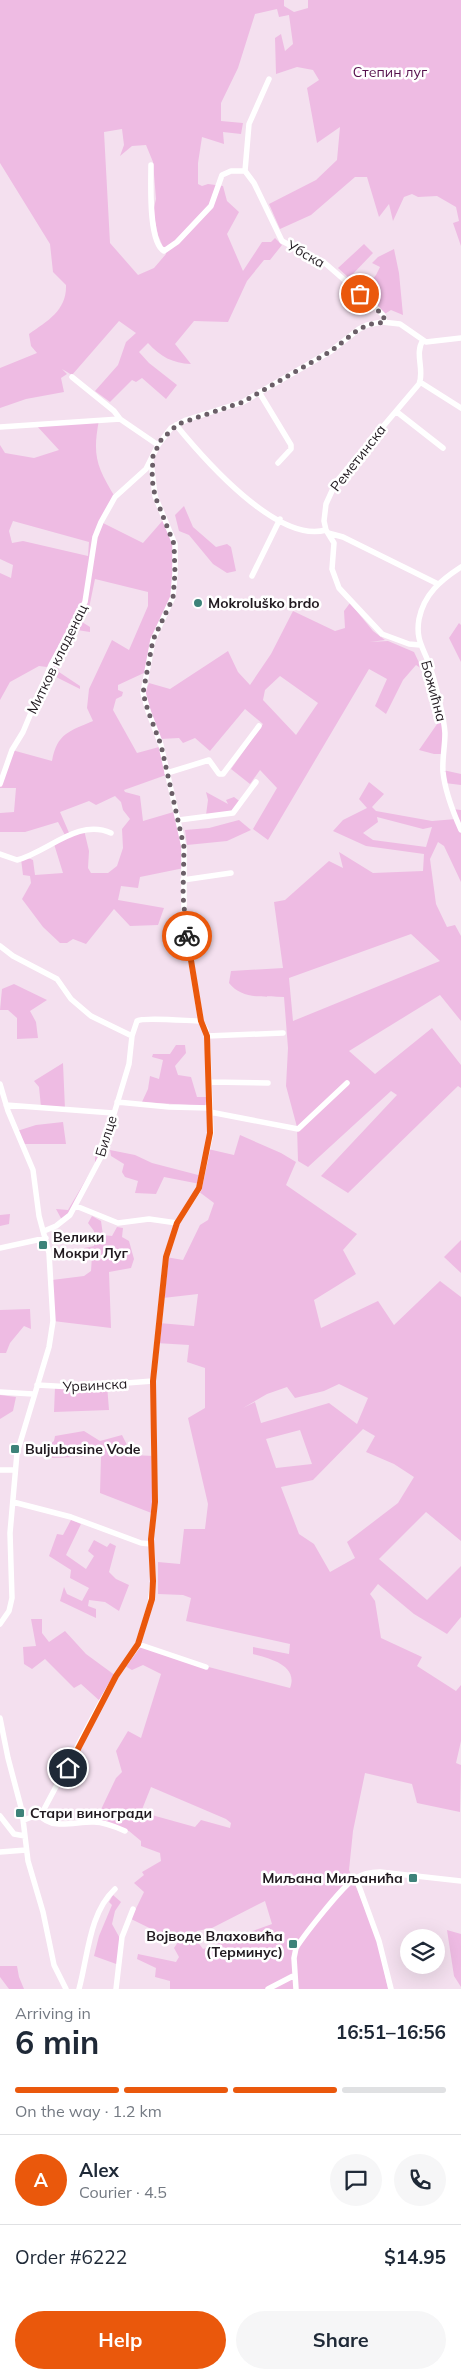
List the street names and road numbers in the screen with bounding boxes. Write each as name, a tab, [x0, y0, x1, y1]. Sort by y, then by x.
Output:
street label: Убска	[283, 236, 328, 272]
street label: Реметинска	[326, 421, 390, 495]
street label: Митков кладенац	[23, 601, 92, 717]
street label: Божићна	[417, 658, 451, 724]
street label: Билце	[91, 1113, 121, 1159]
street label: Урвинска	[61, 1374, 128, 1396]

